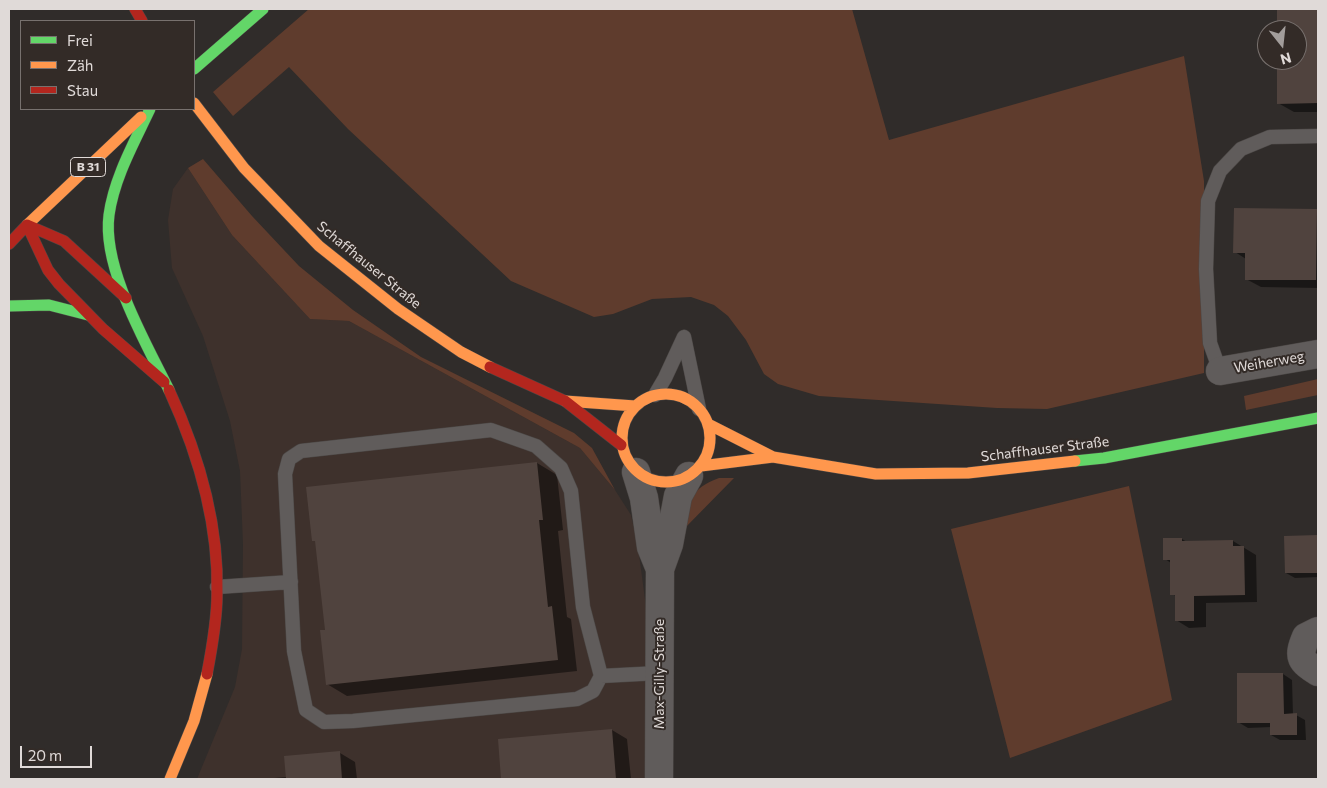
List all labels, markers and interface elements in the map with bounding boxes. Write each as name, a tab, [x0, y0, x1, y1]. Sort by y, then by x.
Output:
legend	[20, 20, 195, 110]
north arrow	[1257, 20, 1307, 70]
text: Frei	[67, 31, 93, 49]
text: N	[1279, 49, 1293, 69]
text: Zäh	[67, 56, 93, 74]
text: Stau	[67, 81, 98, 99]
road number: B 31	[70, 158, 106, 176]
street label: Schaffhauser Straße	[314, 218, 424, 312]
street label: Weiherweg	[1232, 348, 1306, 376]
street label: Schaffhauser Straße	[980, 433, 1110, 465]
street label: Max-Gilly-Straße	[651, 619, 667, 729]
scale bar	[22, 736, 95, 768]
text: 20 m	[28, 746, 62, 764]

